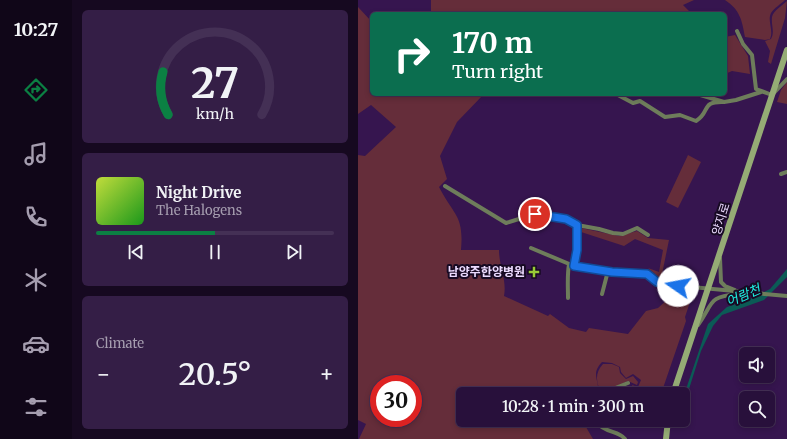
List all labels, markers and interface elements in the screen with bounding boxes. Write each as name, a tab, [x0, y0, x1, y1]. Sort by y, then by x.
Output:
text: 10:27	[14, 18, 58, 41]
text: 170 m	[452, 25, 533, 61]
icon: right	[386, 28, 438, 80]
text: 27	[191, 56, 239, 108]
text: Turn right	[452, 60, 543, 83]
icon: directions	[22, 76, 50, 104]
text: km/h	[196, 104, 234, 122]
icon: music	[22, 140, 50, 168]
text: Night Drive	[156, 183, 241, 202]
pin	[518, 197, 552, 231]
street label: 양지로	[708, 201, 733, 237]
text: The Halogens	[156, 202, 242, 219]
icon: phone	[22, 203, 50, 231]
icon: arrive	[524, 203, 546, 225]
icon: previous	[125, 241, 147, 263]
icon: pause	[204, 241, 226, 263]
icon: next	[283, 241, 305, 263]
place label: 남양주한양병원	[448, 264, 525, 279]
position arrow	[657, 265, 699, 307]
icon: climate	[22, 266, 50, 294]
marker: 남양주한양병원	[528, 266, 540, 278]
water label: 어람천	[723, 280, 764, 310]
icon: car	[22, 330, 50, 358]
text: Climate	[96, 335, 144, 352]
map controls	[739, 347, 775, 427]
button: sound	[739, 347, 775, 383]
text: 20.5°	[178, 355, 252, 393]
text: −	[96, 360, 111, 388]
text: +	[319, 360, 334, 388]
speed limit sign: 30	[370, 375, 422, 427]
button: search	[739, 391, 775, 427]
icon: filters	[22, 393, 50, 421]
text: 10:28 · 1 min · 300 m	[502, 397, 644, 416]

